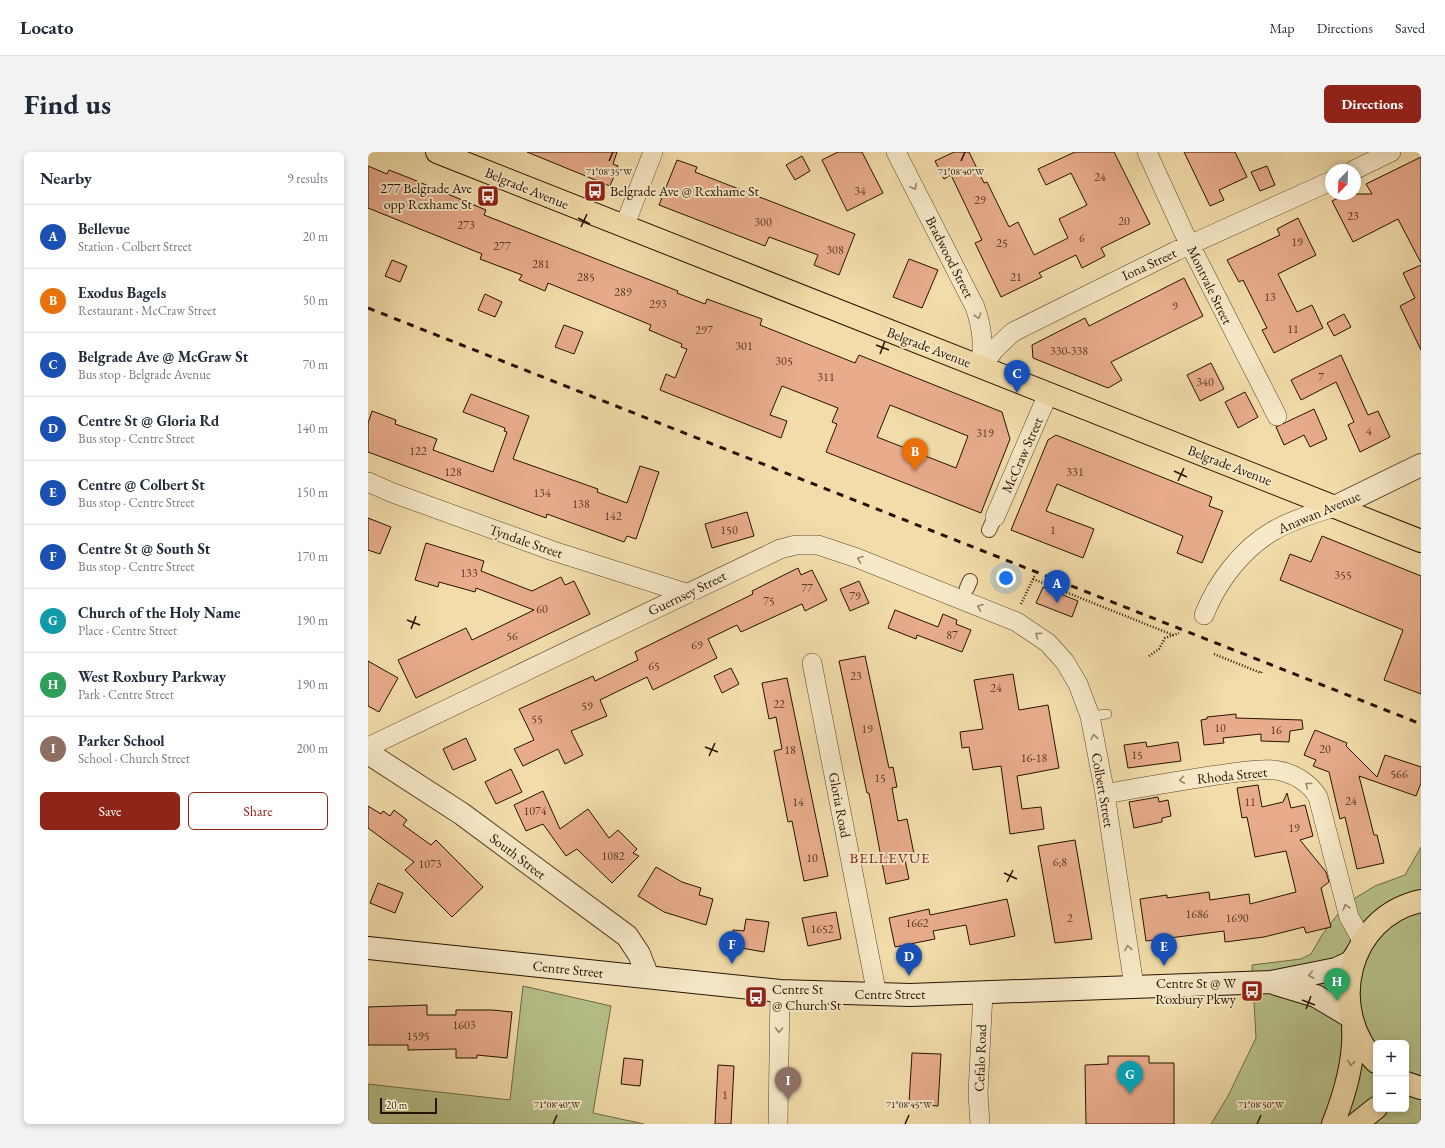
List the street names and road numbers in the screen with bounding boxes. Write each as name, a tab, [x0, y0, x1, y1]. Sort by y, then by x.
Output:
street label: Belgrade Avenue	[482, 163, 572, 213]
street label: Bradwood Street	[922, 213, 979, 301]
street label: Iona Street	[1119, 243, 1180, 284]
street label: Montvale Street	[1183, 243, 1237, 328]
street label: Belgrade Avenue	[884, 323, 974, 372]
street label: McCraw Street	[997, 414, 1047, 496]
street label: Belgrade Avenue	[1185, 441, 1275, 490]
street label: Anawan Avenue	[1274, 486, 1363, 538]
street label: Tyndale Street	[487, 520, 566, 562]
street label: Guernsey Street	[645, 566, 730, 620]
street label: Colbert Street	[1088, 751, 1119, 829]
street label: Rhoda Street	[1196, 762, 1269, 788]
street label: Gloria Road	[825, 771, 855, 840]
street label: South Street	[486, 829, 550, 883]
street label: Centre Street	[532, 956, 605, 982]
street label: Centre Street	[855, 985, 926, 1003]
street label: Cefalo Road	[970, 1023, 990, 1092]

